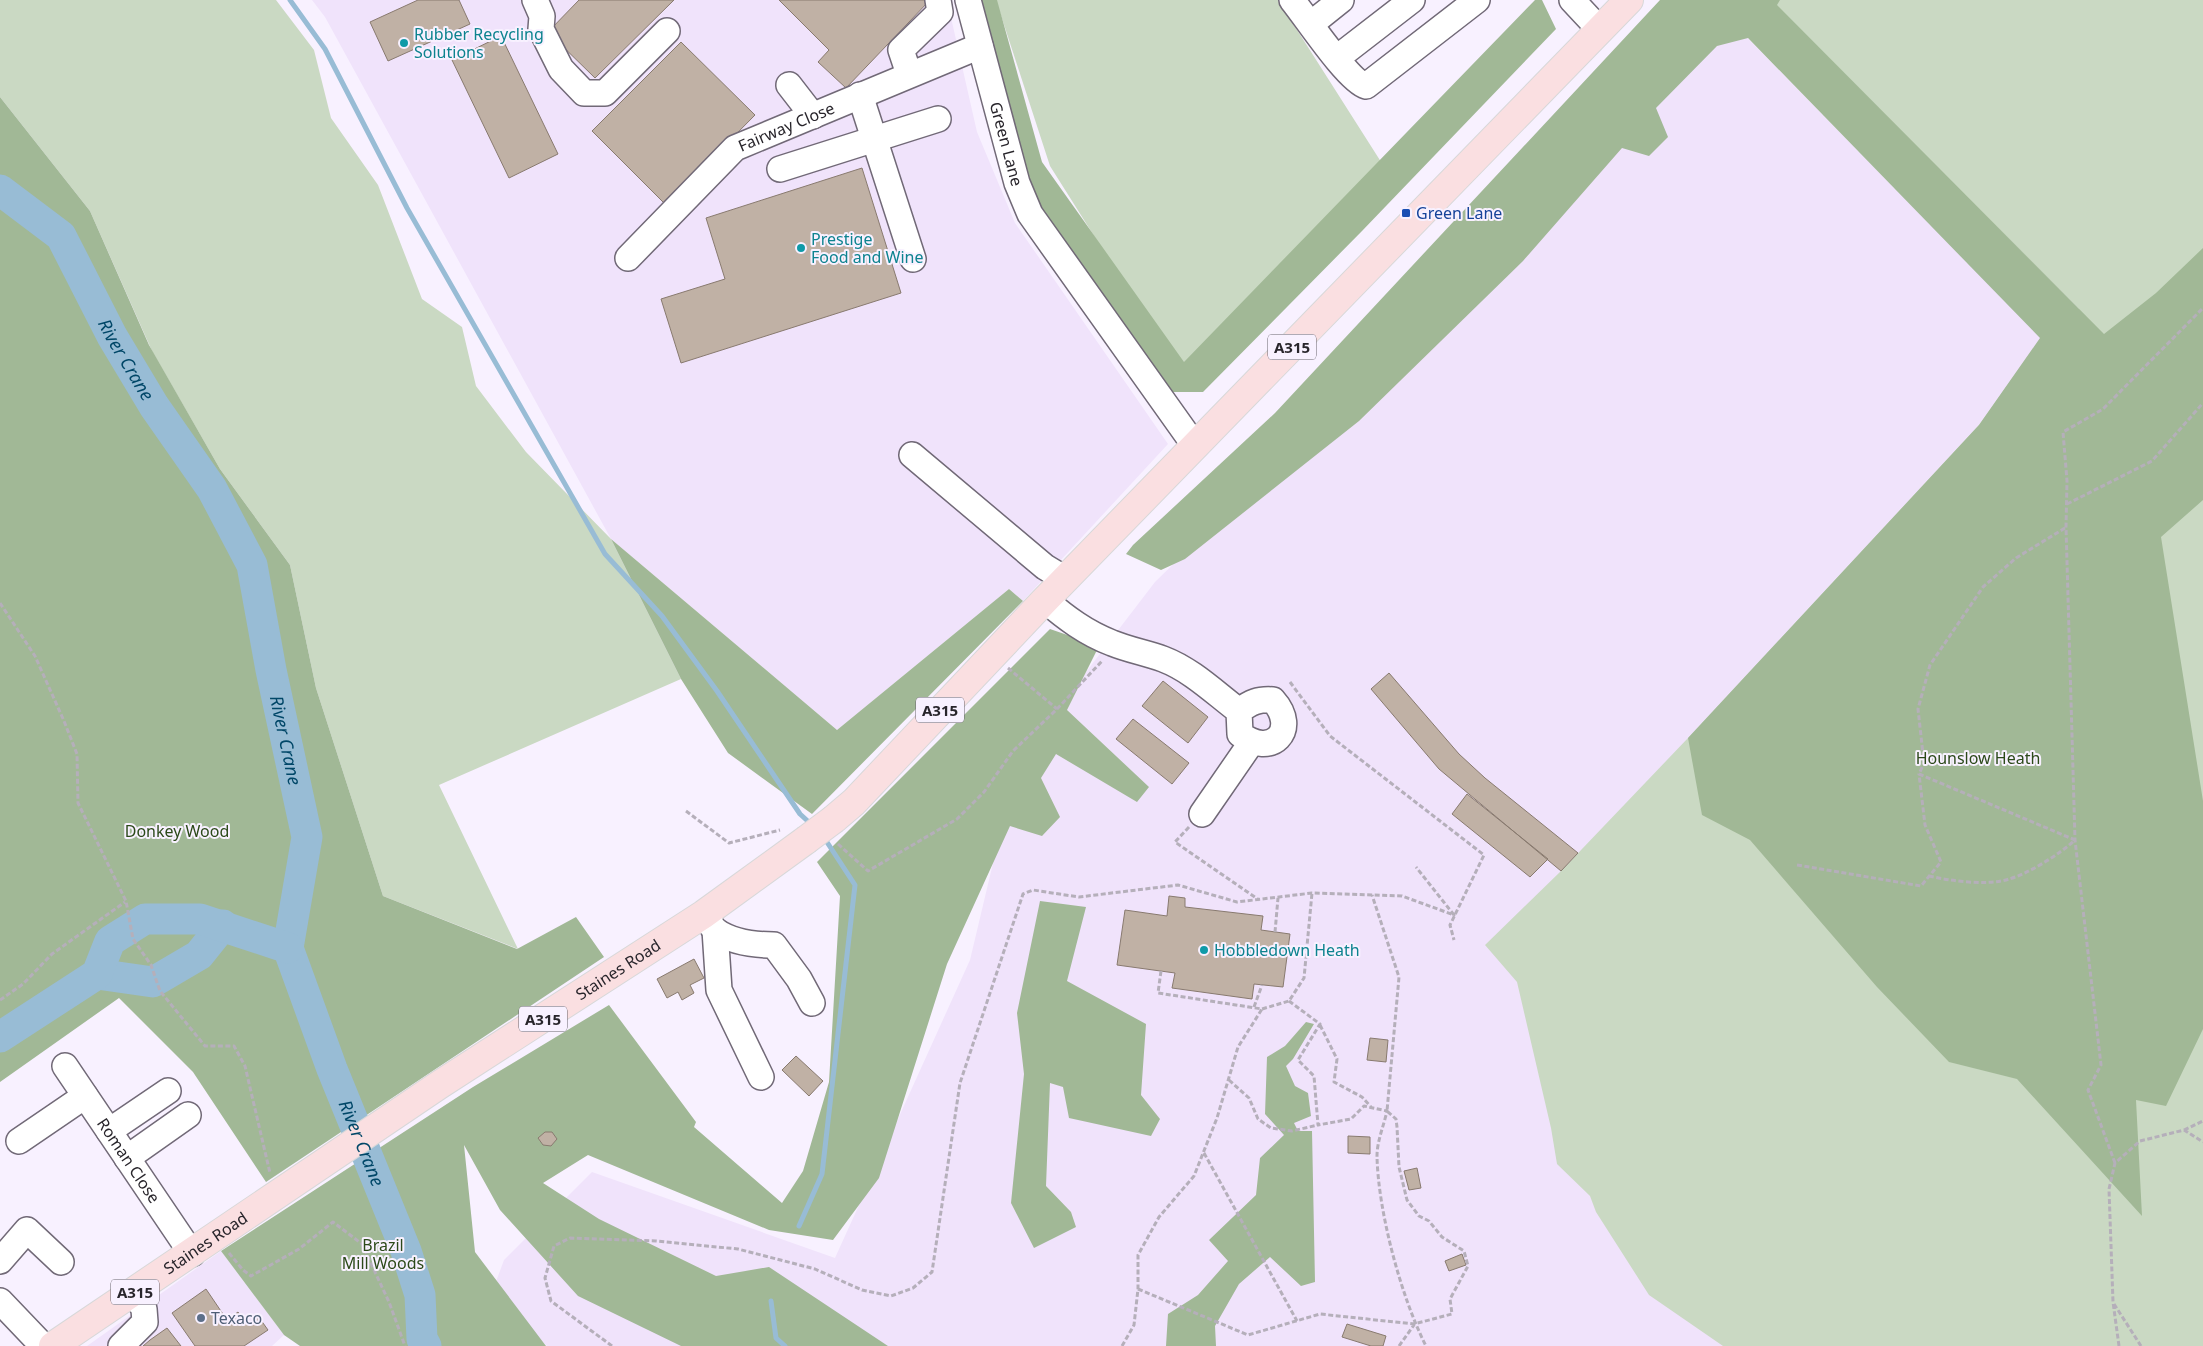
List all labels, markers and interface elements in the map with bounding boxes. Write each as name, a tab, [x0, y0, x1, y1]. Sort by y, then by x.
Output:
place label: Rubber Recycling Solutions	[414, 23, 544, 63]
marker: Rubber Recycling Solutions	[398, 37, 410, 49]
street label: Fairway Close	[735, 97, 838, 157]
street label: Green Lane	[985, 99, 1028, 188]
place label: Green Lane	[1416, 202, 1502, 224]
marker: Green Lane	[1400, 207, 1412, 219]
place label: Prestige Food and Wine	[811, 228, 923, 268]
marker: Prestige Food and Wine	[795, 242, 807, 254]
water label: River Crane	[93, 314, 160, 405]
road number: A315	[1268, 334, 1316, 360]
water label: River Crane	[265, 693, 307, 787]
road number: A315	[916, 698, 964, 722]
park label: Hounslow Heath	[1916, 747, 2040, 769]
park label: Donkey Wood	[125, 820, 229, 842]
street label: Staines Road	[571, 934, 665, 1005]
place label: Hobbledown Heath	[1214, 939, 1360, 961]
marker: Hobbledown Heath	[1198, 944, 1210, 956]
road number: A315	[519, 1006, 567, 1032]
water label: River Crane	[334, 1096, 390, 1190]
street label: Roman Close	[92, 1114, 165, 1207]
street label: Staines Road	[159, 1207, 252, 1279]
park label: Brazil Mill Woods	[342, 1234, 424, 1274]
road number: A315	[111, 1280, 159, 1304]
place label: Texaco	[211, 1307, 262, 1329]
marker: Texaco	[195, 1312, 207, 1324]

